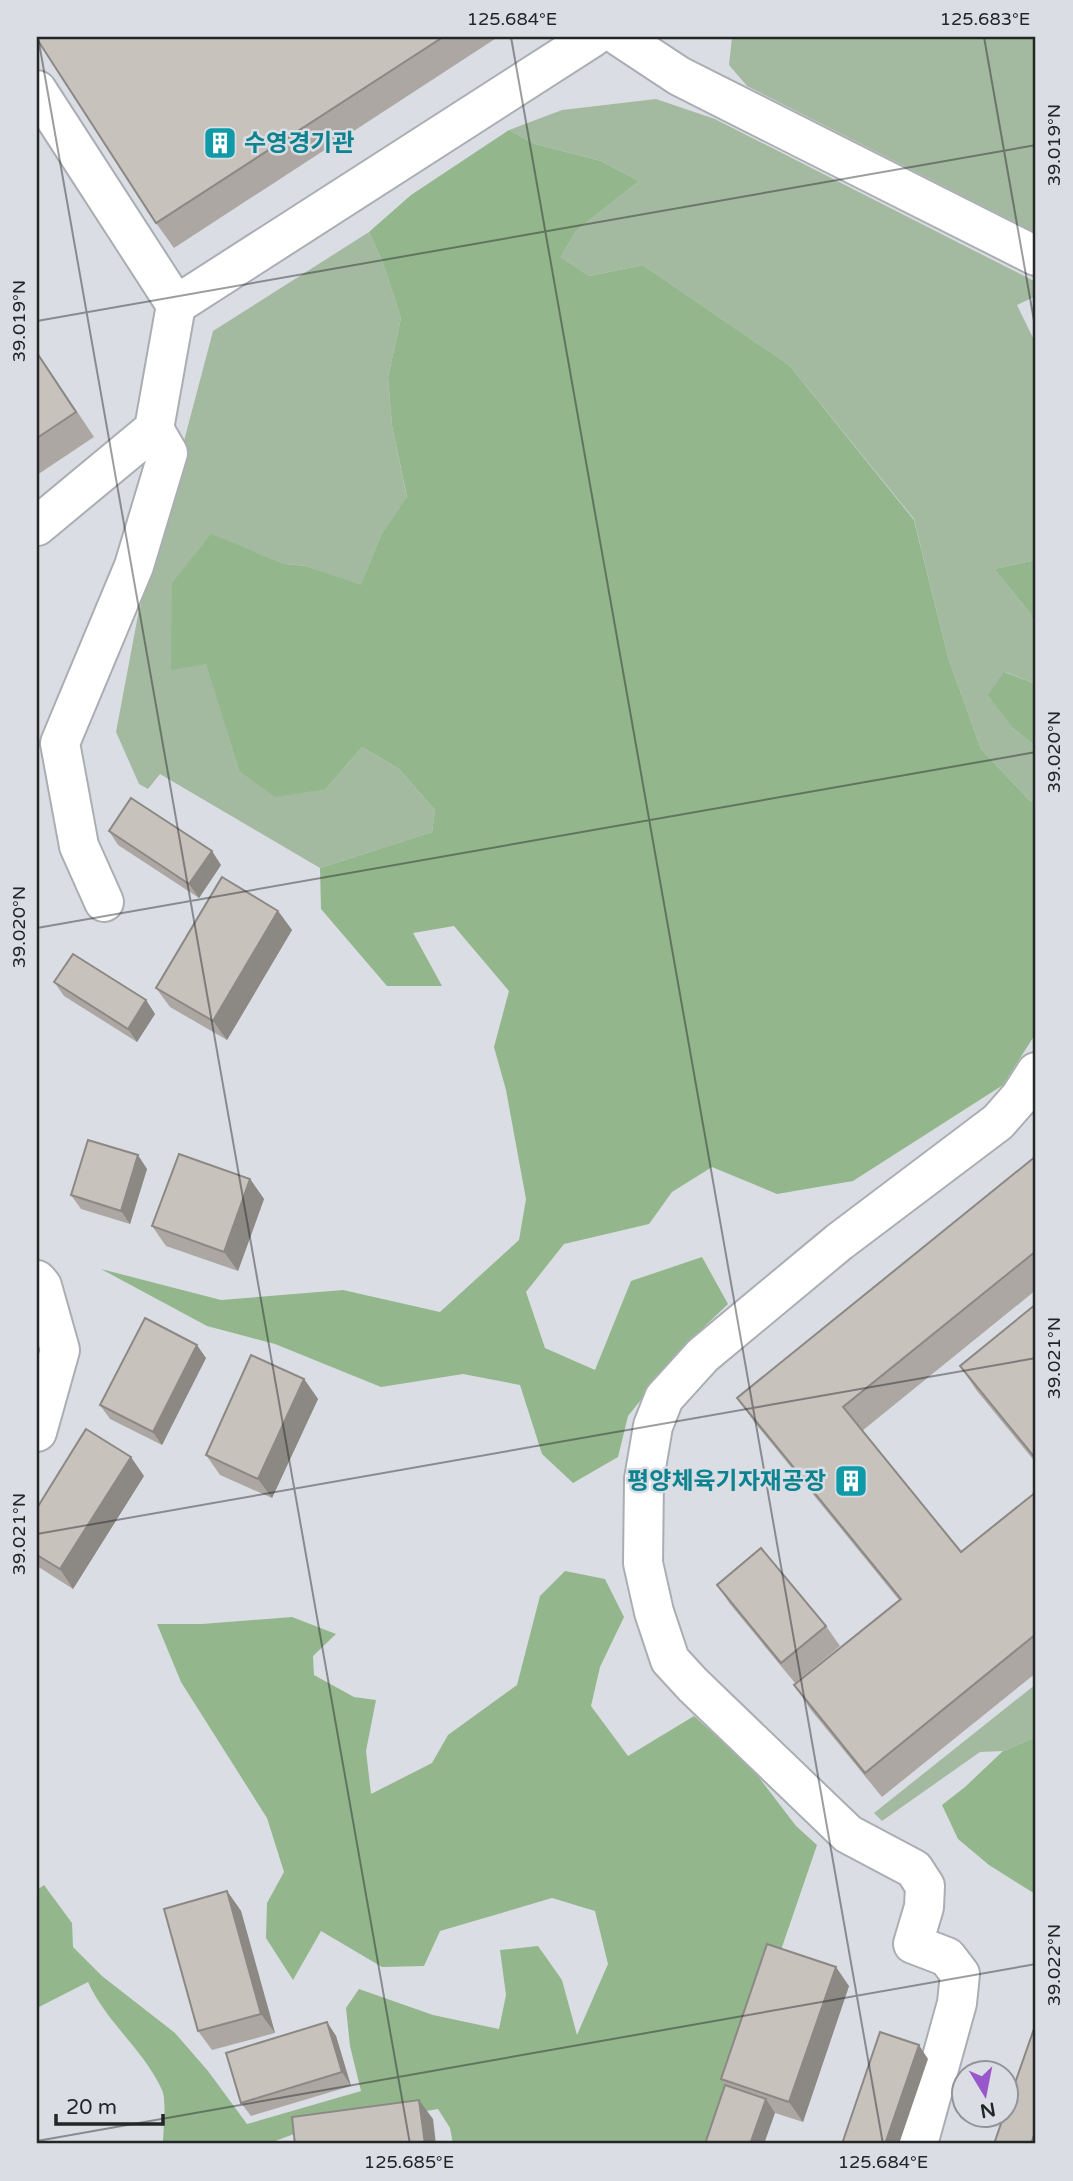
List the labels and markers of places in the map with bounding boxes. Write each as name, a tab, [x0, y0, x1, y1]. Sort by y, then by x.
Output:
building icon: 수영경기관	[201, 124, 239, 162]
place label: 수영경기관	[244, 129, 354, 158]
building icon: 평양체육기자재공장	[832, 1462, 870, 1500]
place label: 평양체육기자재공장	[627, 1467, 826, 1496]

